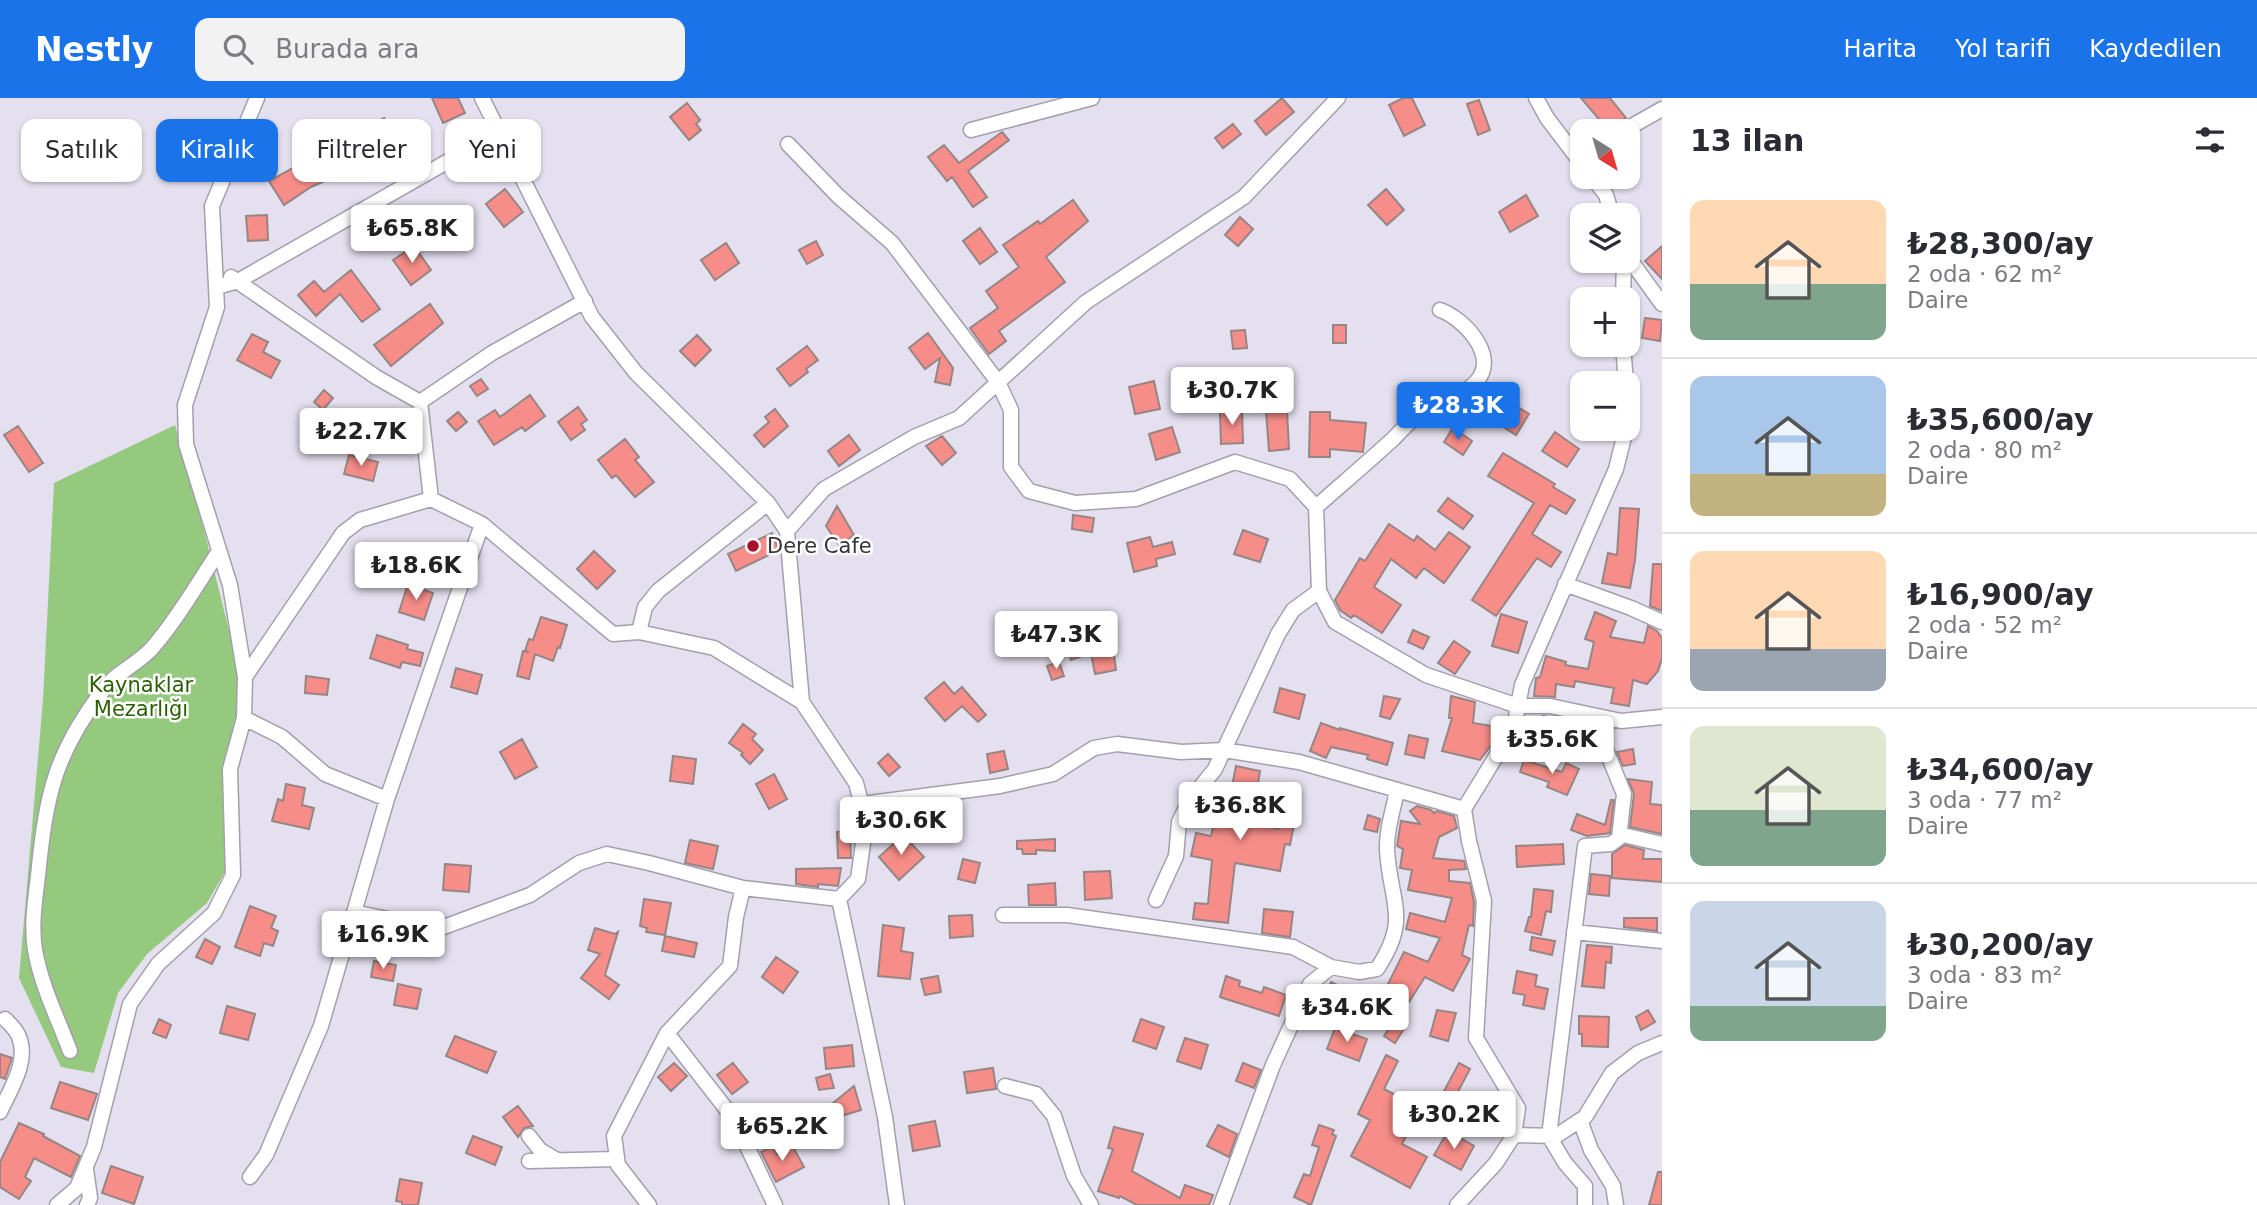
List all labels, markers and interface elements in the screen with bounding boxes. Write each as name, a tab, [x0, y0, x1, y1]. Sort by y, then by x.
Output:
search box	[195, 18, 685, 81]
text: Nestly	[35, 30, 153, 69]
icon: search	[219, 30, 257, 68]
text: Burada ara	[275, 34, 419, 64]
text: Harita	[1844, 35, 1917, 63]
text: Yol tarifi	[1955, 35, 2051, 63]
text: Kaydedilen	[2089, 35, 2222, 63]
chip: Satılık	[21, 119, 142, 182]
chip: Kiralık	[156, 119, 278, 182]
chip: Filtreler	[292, 119, 431, 182]
chip: Yeni	[445, 119, 541, 182]
north arrow	[1570, 119, 1640, 189]
map controls	[1570, 119, 1640, 441]
icon: filters	[2191, 121, 2229, 159]
text: 13 ilan	[1690, 123, 1804, 158]
button: layers	[1570, 203, 1640, 273]
pin: ₺65.8K	[355, 206, 469, 265]
text: ₺65.8K	[367, 215, 457, 241]
text: ₺28,300/ay	[1907, 226, 2093, 261]
icon: home	[1746, 228, 1830, 312]
text: 2 oda · 62 m²	[1907, 261, 2062, 287]
button: +	[1570, 287, 1640, 357]
text: Daire	[1907, 287, 1968, 313]
pin: ₺30.7K	[1175, 368, 1289, 427]
button: −	[1570, 371, 1640, 441]
text: ₺30.7K	[1187, 377, 1277, 403]
pin: ₺28.3K	[1401, 382, 1515, 442]
text: ₺28.3K	[1413, 392, 1503, 418]
text: ₺35,600/ay	[1907, 402, 2093, 437]
icon: home	[1746, 404, 1830, 488]
pin: ₺22.7K	[304, 408, 418, 468]
text: ₺22.7K	[316, 418, 406, 444]
text: 2 oda · 80 m²	[1907, 437, 2062, 463]
text: Daire	[1907, 463, 1968, 489]
place label: Dere Cafe	[767, 534, 872, 558]
marker: Dere Cafe	[745, 538, 761, 554]
pin: ₺18.6K	[359, 542, 473, 602]
text: ₺18.6K	[371, 552, 461, 578]
text: ₺16,900/ay	[1907, 577, 2093, 612]
icon: home	[1746, 579, 1830, 663]
pin: ₺47.3K	[999, 612, 1113, 671]
text: 2 oda · 52 m²	[1907, 612, 2062, 638]
text: ₺47.3K	[1011, 621, 1101, 647]
text: Daire	[1907, 638, 1968, 664]
park label: Kaynaklar Mezarlığı	[89, 673, 194, 721]
pin: ₺35.6K	[1495, 716, 1609, 776]
text: ₺35.6K	[1507, 726, 1597, 752]
text: ₺34,600/ay	[1907, 752, 2093, 787]
icon: home	[1746, 754, 1830, 838]
pin: ₺36.8K	[1183, 782, 1297, 842]
text: 3 oda · 77 m²	[1907, 787, 2062, 813]
text: ₺36.8K	[1195, 792, 1285, 818]
pin: ₺30.6K	[844, 798, 958, 857]
text: ₺30.6K	[856, 807, 946, 833]
text: Daire	[1907, 813, 1968, 839]
pin: ₺16.9K	[326, 912, 440, 971]
text: ₺16.9K	[338, 921, 428, 947]
text: ₺30,200/ay	[1907, 927, 2093, 962]
icon: home	[1746, 929, 1830, 1013]
text: 3 oda · 83 m²	[1907, 962, 2062, 988]
pin: ₺34.6K	[1290, 984, 1404, 1044]
text: Daire	[1907, 988, 1968, 1014]
text: ₺34.6K	[1302, 994, 1392, 1020]
pin: ₺30.2K	[1397, 1091, 1511, 1151]
text: ₺30.2K	[1409, 1101, 1499, 1127]
pin: ₺65.2K	[725, 1104, 839, 1163]
text: ₺65.2K	[737, 1113, 827, 1139]

